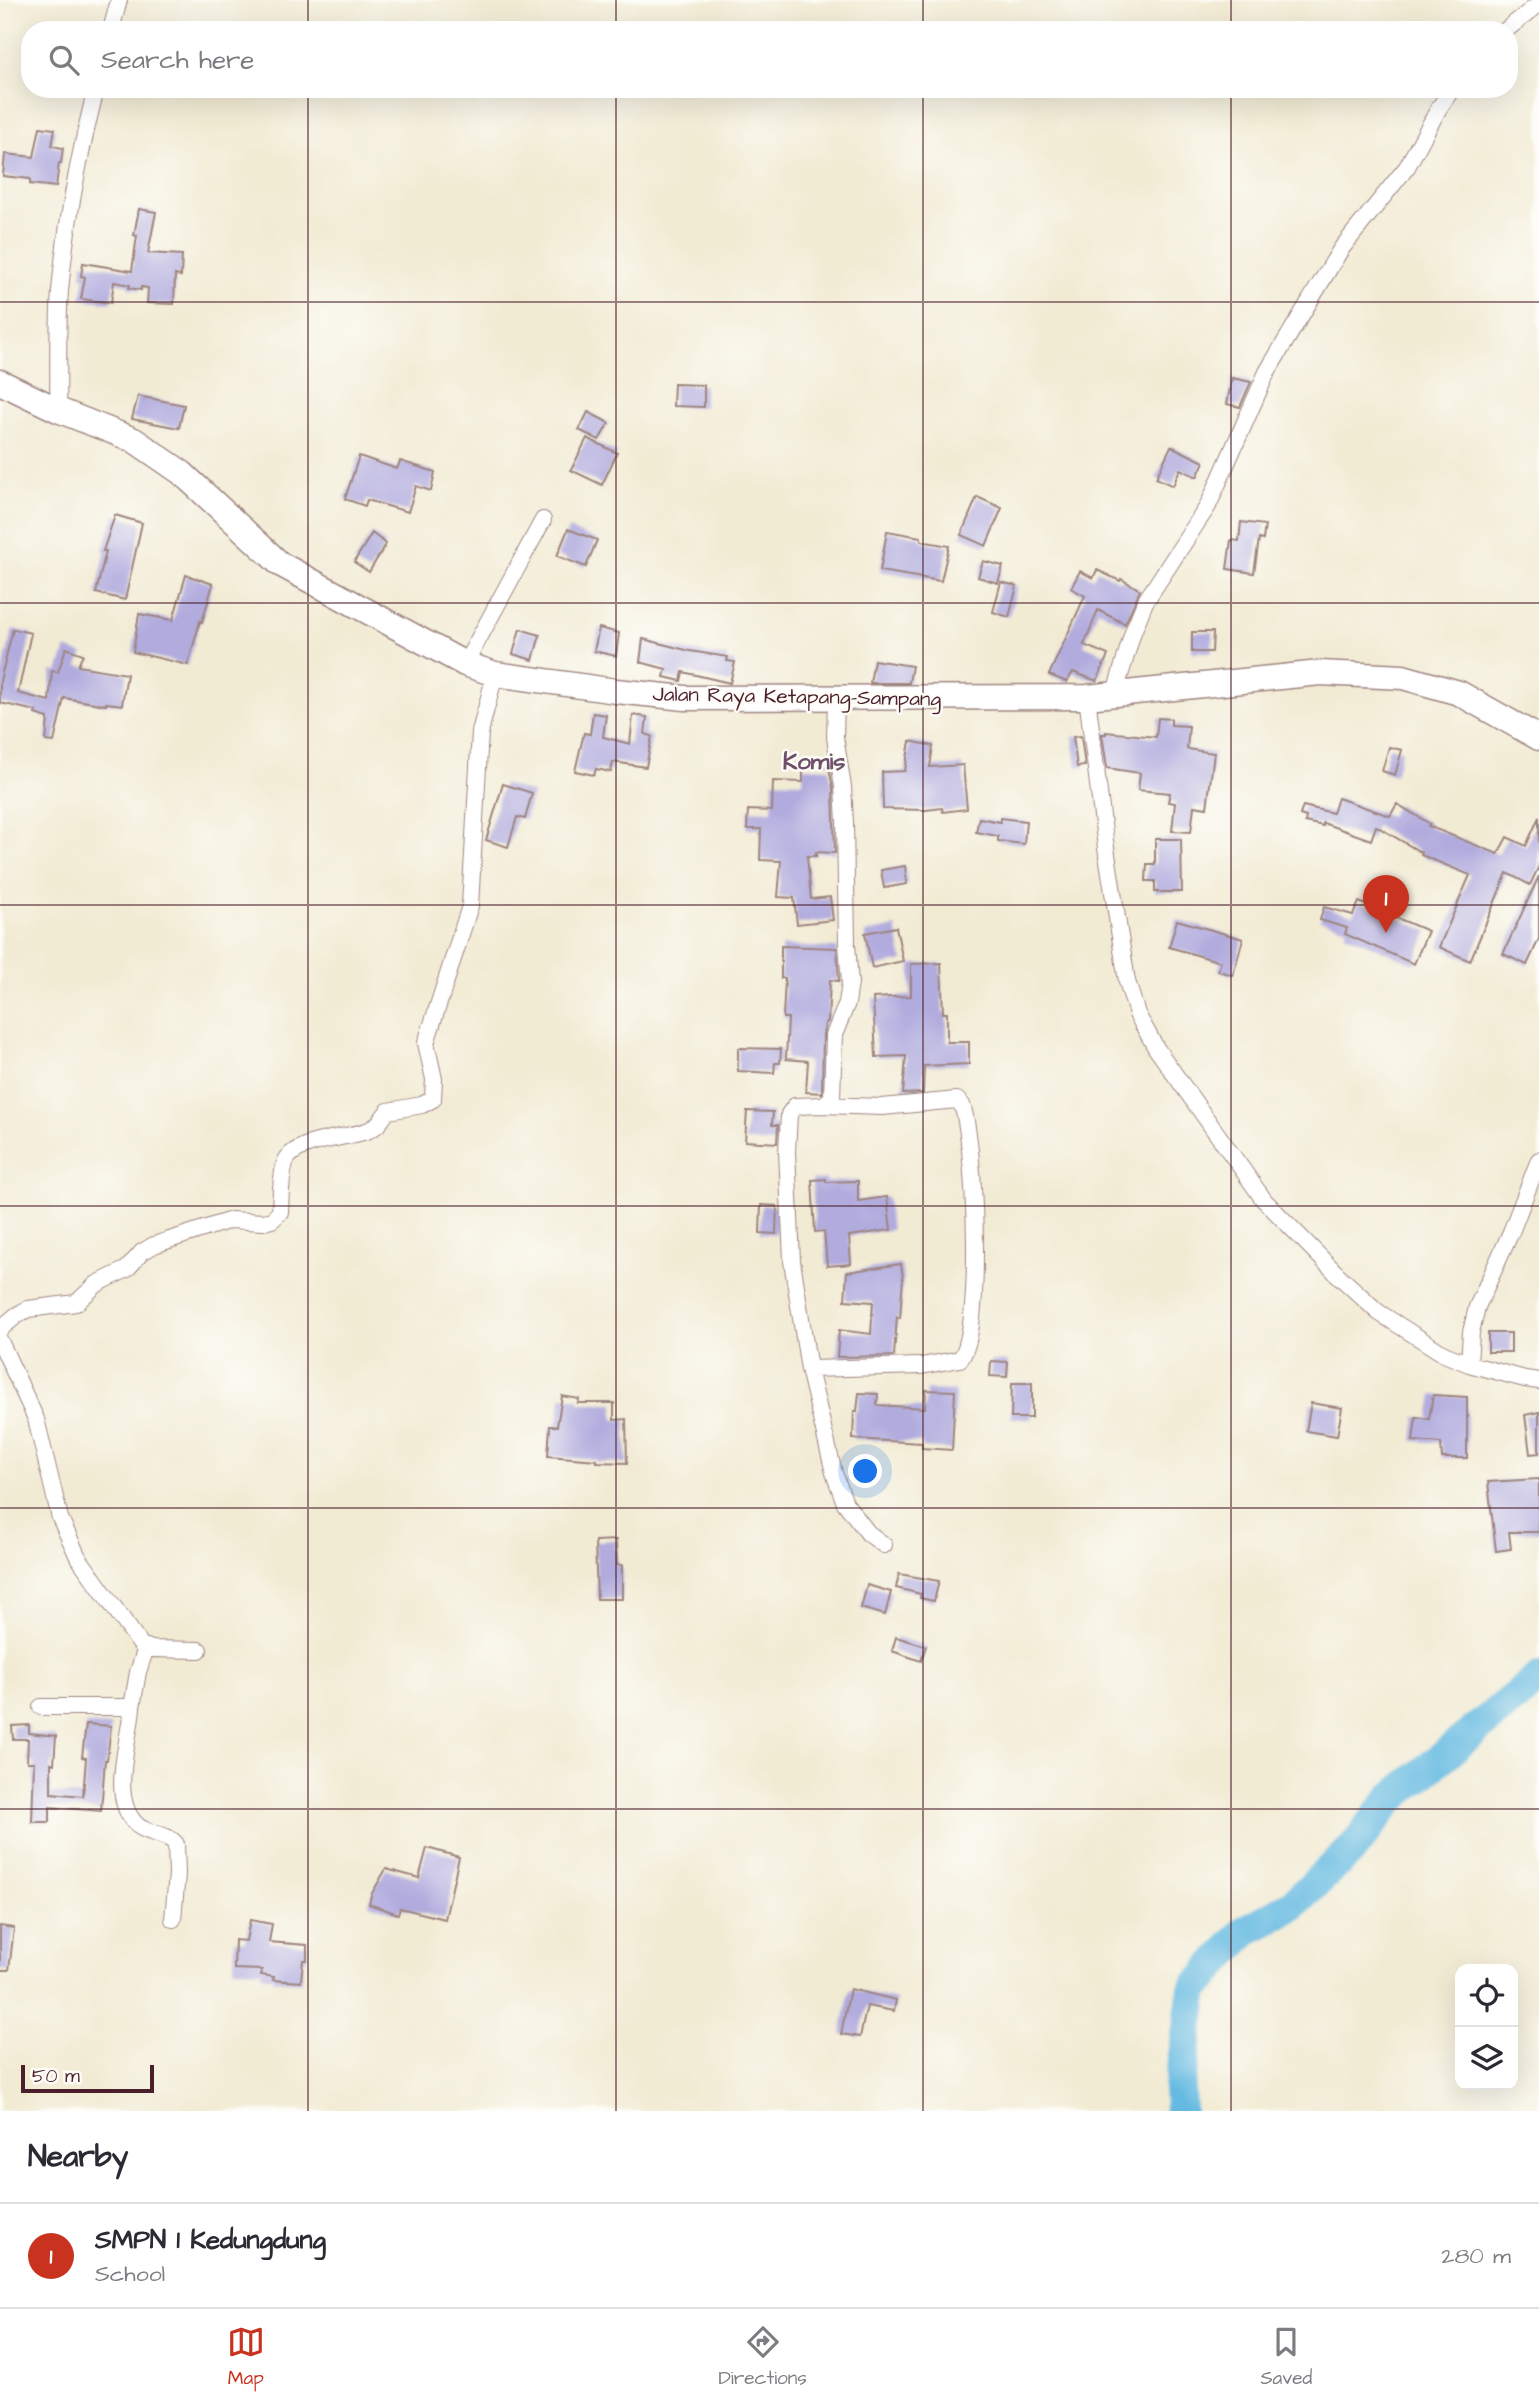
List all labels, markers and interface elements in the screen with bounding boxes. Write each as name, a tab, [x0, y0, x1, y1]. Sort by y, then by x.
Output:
search box	[21, 21, 1518, 98]
icon: search	[45, 41, 83, 79]
text: Search here	[101, 42, 254, 78]
street label: Jalan Raya Ketapang-Sampang	[652, 679, 942, 716]
district label: Komis	[783, 745, 845, 779]
pin: 1	[1363, 875, 1409, 933]
your location	[848, 1454, 882, 1488]
map controls	[1455, 1964, 1518, 2090]
button: locate	[1455, 1964, 1518, 2027]
button: layers	[1455, 2027, 1518, 2090]
scale bar	[21, 2062, 154, 2094]
text: 50 m	[32, 2063, 80, 2090]
text: Nearby	[28, 2136, 128, 2178]
text: SMPN 1 Kedungdung	[95, 2222, 326, 2258]
text: 1	[50, 2240, 52, 2272]
text: 280 m	[1441, 2240, 1511, 2272]
text: School	[95, 2258, 165, 2290]
tab: Map	[227, 2323, 265, 2392]
tab: Directions	[718, 2323, 807, 2392]
tab: Saved	[1260, 2323, 1312, 2392]

